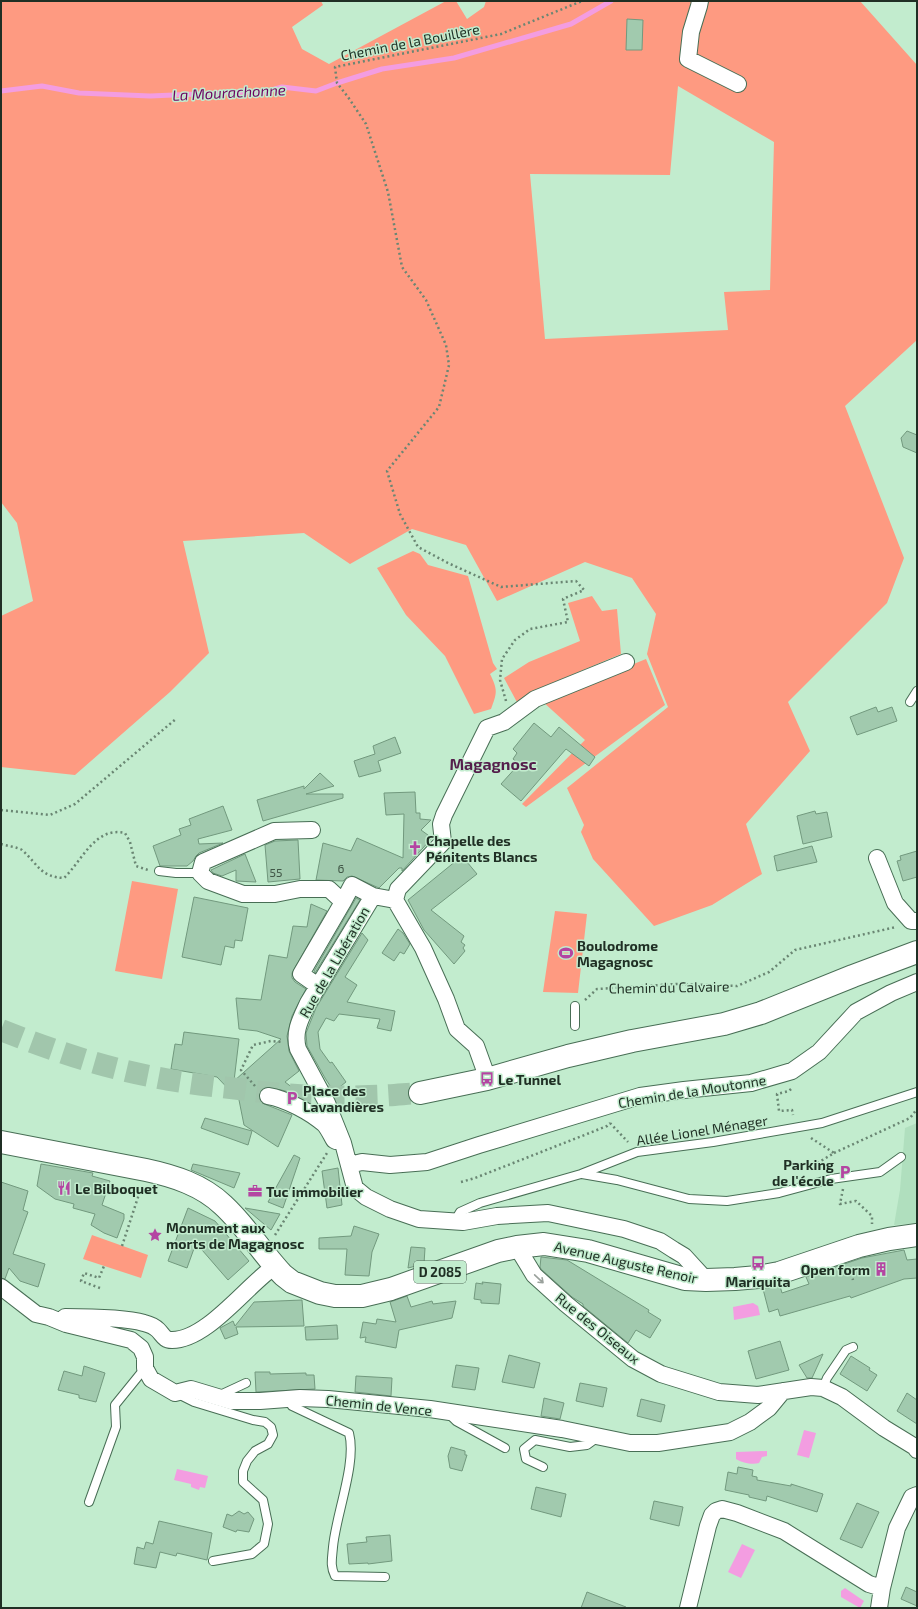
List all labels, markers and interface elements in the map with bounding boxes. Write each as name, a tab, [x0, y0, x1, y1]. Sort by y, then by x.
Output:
street label: Chemin de la Bouillère	[339, 20, 481, 64]
water label: La Mourachonne	[172, 80, 286, 104]
district label: Magagnosc	[449, 754, 537, 773]
place label: Chapelle des Pénitents Blancs	[426, 832, 538, 865]
church icon: Chapelle des Pénitents Blancs	[407, 840, 423, 856]
house number: 6	[338, 861, 345, 875]
house number: 55	[270, 865, 282, 879]
street label: Rue de la Libération	[295, 904, 373, 1020]
place label: Boulodrome Magagnosc	[577, 937, 658, 970]
sports icon: Boulodrome Magagnosc	[558, 945, 574, 961]
street label: Chemin du Calvaire	[608, 977, 730, 997]
bus stop icon: Le Tunnel	[479, 1071, 495, 1087]
place label: Le Tunnel	[498, 1071, 561, 1088]
street label: Chemin de la Moutonne	[617, 1071, 767, 1111]
place label: Place des Lavandières	[303, 1082, 384, 1115]
parking icon: Place des Lavandières	[284, 1090, 300, 1106]
street label: Allée Lionel Ménager	[635, 1111, 769, 1149]
place label: Parking de l'école	[772, 1156, 834, 1189]
parking icon: Parking de l'école	[837, 1164, 853, 1180]
restaurant icon: Le Bilboquet	[56, 1180, 72, 1196]
place label: Le Bilboquet	[75, 1180, 158, 1197]
office icon: Tuc immobilier	[247, 1183, 263, 1199]
place label: Tuc immobilier	[266, 1183, 363, 1200]
place label: Monument aux morts de Magagnosc	[166, 1219, 304, 1252]
place icon: Monument aux morts de Magagnosc	[147, 1227, 163, 1243]
street label: Avenue Auguste Renoir	[553, 1237, 700, 1287]
bus stop icon: Mariquita	[750, 1255, 766, 1271]
road number: D 2085	[414, 1261, 466, 1283]
place label: Open form	[801, 1261, 870, 1278]
building icon: Open form	[873, 1261, 889, 1277]
place label: Mariquita	[726, 1273, 790, 1290]
one-way arrow	[534, 1274, 544, 1284]
street label: Rue des Oiseaux	[552, 1289, 644, 1368]
street label: Chemin de Vence	[325, 1391, 433, 1419]

